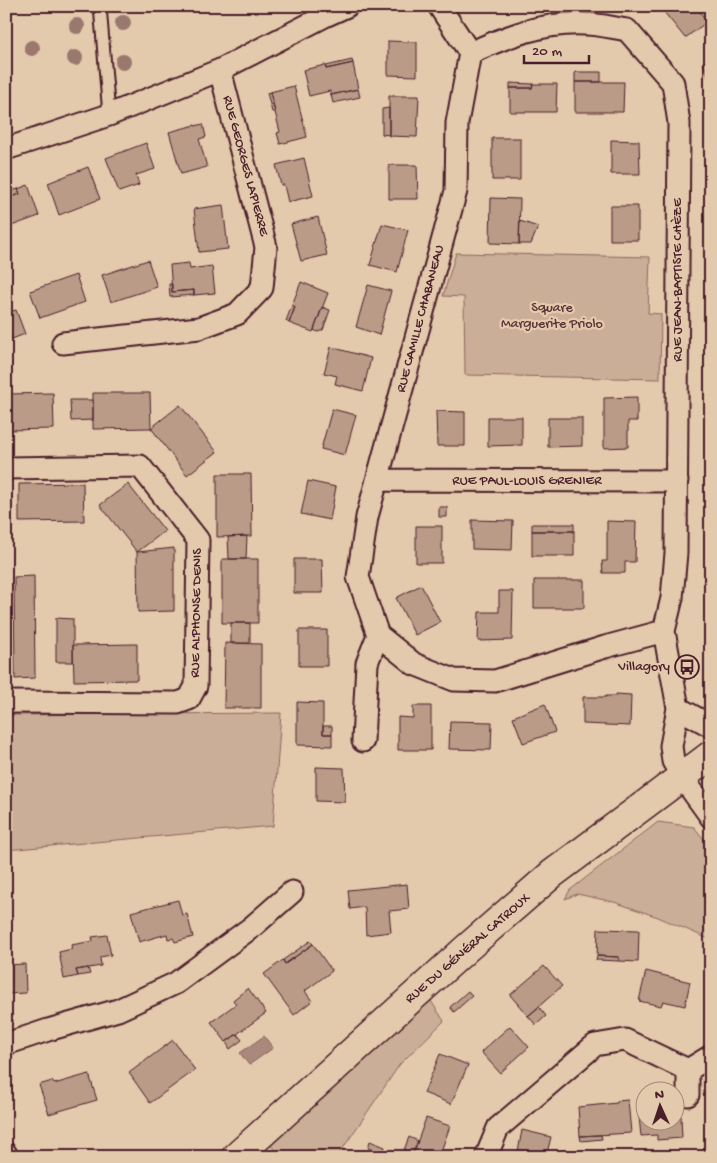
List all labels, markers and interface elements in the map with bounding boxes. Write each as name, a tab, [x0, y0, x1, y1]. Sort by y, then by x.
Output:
scale bar	[524, 32, 590, 64]
text: 20 m	[532, 43, 562, 61]
street label: RUE GEORGES LAPIERRE	[218, 94, 272, 239]
street label: RUE JEAN-BAPTISTE CHÈZE	[670, 197, 687, 362]
street label: RUE CAMILLE CHABANEAU	[393, 243, 449, 395]
park label: Square Marguerite Priolo	[501, 300, 603, 333]
street label: RUE PAUL-LOUIS GRENIER	[452, 473, 602, 490]
street label: RUE ALPHONSE DENIS	[187, 548, 207, 678]
bus stop icon: Villagory	[674, 654, 700, 680]
place label: Villagory	[617, 659, 670, 676]
street label: RUE DU GÉNÉRAL CATROUX	[402, 890, 534, 1008]
north arrow	[634, 1080, 684, 1130]
text: N	[654, 1087, 664, 1104]

